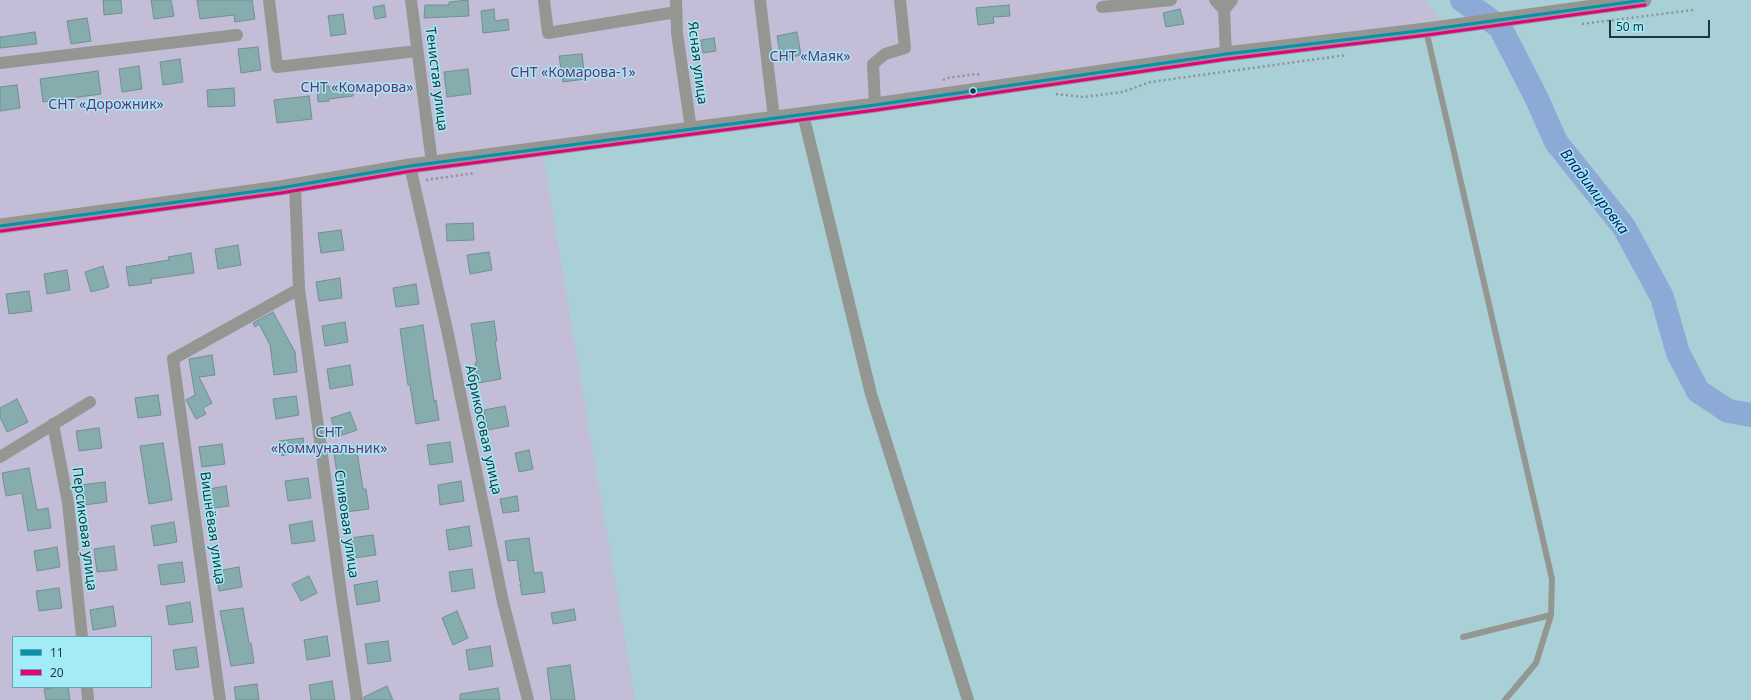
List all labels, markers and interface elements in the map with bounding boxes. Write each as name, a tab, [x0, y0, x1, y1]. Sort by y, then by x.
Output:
scale bar	[1611, 12, 1712, 38]
text: 50 m	[1616, 18, 1644, 35]
street label: Ясная улица	[684, 20, 710, 106]
street label: Тенистая улица	[421, 26, 451, 132]
park label: СНТ «Маяк»	[769, 49, 851, 65]
park label: СНТ «Комарова-1»	[510, 65, 636, 81]
park label: СНТ «Комарова»	[301, 80, 413, 96]
unlabelled marker	[968, 86, 978, 96]
park label: СНТ «Дорожник»	[48, 97, 164, 113]
water label: Владимировка	[1556, 145, 1632, 239]
street label: Абрикосовая улица	[461, 364, 505, 496]
park label: СНТ «Коммунальник»	[271, 425, 387, 458]
street label: Персиковая улица	[68, 466, 100, 592]
street label: Сливовая улица	[330, 469, 362, 579]
street label: Вишнёвая улица	[196, 471, 228, 585]
legend	[12, 636, 152, 688]
text: 11	[50, 644, 64, 661]
text: 20	[50, 664, 64, 681]

